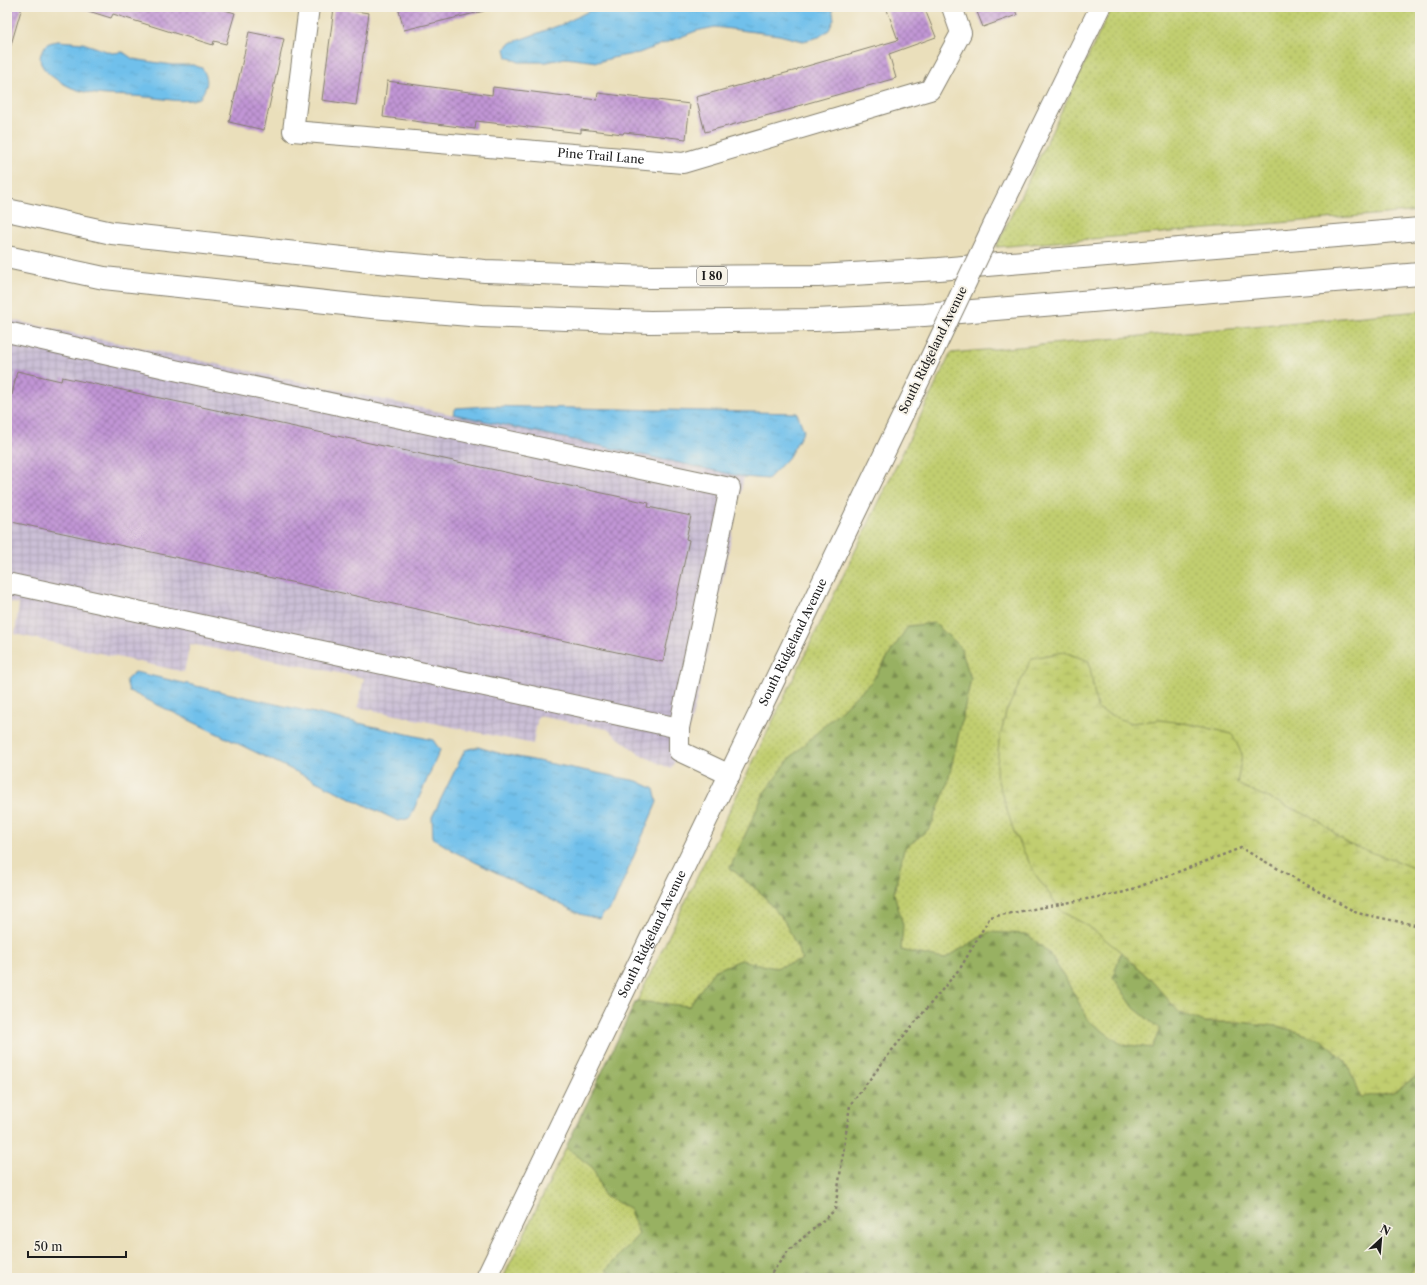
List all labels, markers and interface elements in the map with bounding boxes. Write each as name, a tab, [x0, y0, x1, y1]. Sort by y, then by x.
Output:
street label: Pine Trail Lane	[557, 145, 645, 167]
road number: I 80	[697, 267, 727, 285]
street label: South Ridgeland Avenue	[895, 283, 970, 416]
street label: South Ridgeland Avenue	[755, 576, 830, 708]
street label: South Ridgeland Avenue	[615, 867, 689, 1000]
north arrow	[1361, 1219, 1401, 1259]
text: N	[1378, 1222, 1393, 1239]
scale bar	[28, 1233, 126, 1259]
text: 50 m	[34, 1239, 63, 1254]

